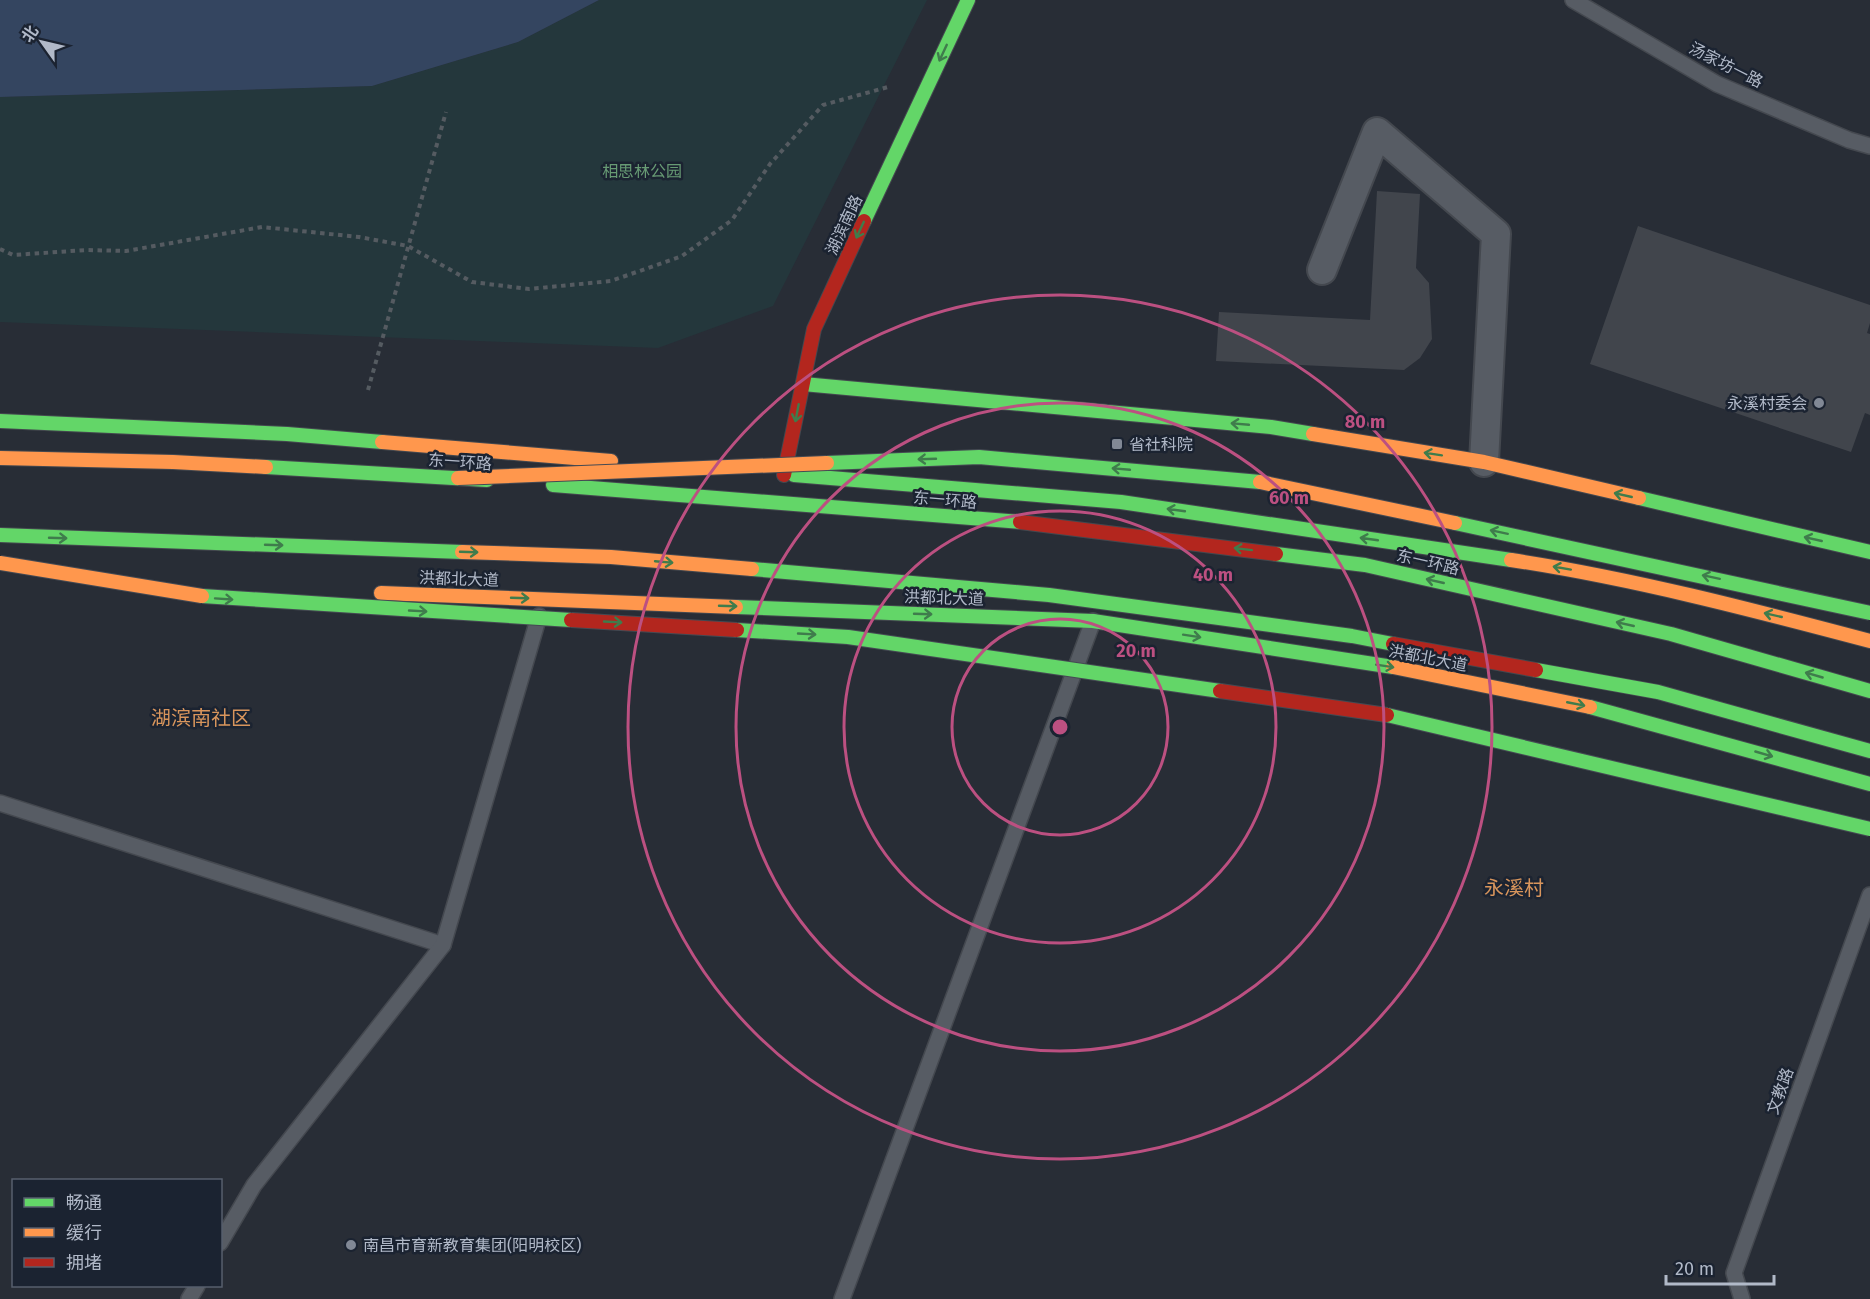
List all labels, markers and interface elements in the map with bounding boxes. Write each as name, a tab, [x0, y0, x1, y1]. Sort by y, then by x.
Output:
north arrow	[12, 12, 72, 72]
text: 北	[18, 22, 42, 46]
street label: 汤家坊一路	[1686, 38, 1766, 92]
one-way arrow	[936, 44, 947, 62]
park label: 相思林公园	[602, 162, 682, 181]
street label: 湖滨南路	[822, 192, 866, 258]
one-way arrow	[854, 220, 866, 238]
place label: 永溪村委会	[1727, 394, 1807, 413]
marker: 永溪村委会	[1812, 396, 1826, 410]
one-way arrow	[791, 402, 802, 422]
text: 80 m	[1345, 411, 1385, 433]
one-way arrow	[1230, 418, 1250, 429]
place label: 省社科院	[1129, 435, 1193, 454]
marker: 省社科院	[1110, 437, 1124, 451]
one-way arrow	[1423, 448, 1443, 459]
street label: 东一环路	[427, 450, 493, 474]
one-way arrow	[917, 454, 937, 465]
one-way arrow	[1112, 463, 1131, 474]
text: 60 m	[1269, 487, 1309, 509]
street label: 东一环路	[912, 488, 978, 512]
one-way arrow	[1614, 488, 1633, 500]
one-way arrow	[1167, 504, 1187, 515]
one-way arrow	[1490, 526, 1509, 537]
one-way arrow	[48, 532, 68, 543]
one-way arrow	[1360, 533, 1380, 544]
one-way arrow	[1804, 533, 1823, 544]
one-way arrow	[264, 540, 284, 551]
one-way arrow	[1234, 544, 1253, 555]
street label: 东一环路	[1395, 546, 1461, 578]
one-way arrow	[459, 547, 479, 558]
one-way arrow	[653, 557, 673, 568]
one-way arrow	[1553, 562, 1572, 573]
text: 40 m	[1193, 564, 1233, 586]
street label: 洪都北大道	[419, 568, 499, 590]
one-way arrow	[1701, 571, 1721, 582]
one-way arrow	[1426, 575, 1446, 586]
street label: 洪都北大道	[904, 587, 984, 609]
one-way arrow	[510, 593, 530, 604]
one-way arrow	[213, 594, 233, 605]
one-way arrow	[718, 601, 738, 612]
one-way arrow	[408, 605, 428, 616]
one-way arrow	[912, 609, 932, 620]
one-way arrow	[1764, 609, 1783, 621]
one-way arrow	[602, 617, 622, 628]
one-way arrow	[1616, 618, 1636, 629]
one-way arrow	[797, 629, 817, 640]
one-way arrow	[1182, 631, 1201, 642]
text: 20 m	[1116, 640, 1156, 662]
street label: 洪都北大道	[1387, 641, 1469, 675]
one-way arrow	[1374, 661, 1394, 672]
one-way arrow	[1805, 668, 1824, 680]
one-way arrow	[1566, 699, 1585, 710]
district label: 湖滨南社区	[151, 706, 251, 730]
centre of rings	[1050, 717, 1070, 737]
one-way arrow	[1754, 749, 1773, 760]
district label: 永溪村	[1484, 876, 1544, 900]
street label: 文教路	[1763, 1065, 1797, 1117]
legend	[12, 1179, 222, 1287]
text: 畅通	[66, 1192, 102, 1214]
text: 缓行	[66, 1222, 102, 1244]
place label: 南昌市育新教育集团(阳明校区)	[363, 1236, 581, 1255]
marker: 南昌市育新教育集团(阳明校区)	[344, 1238, 358, 1252]
scale bar	[1666, 1248, 1774, 1286]
text: 拥堵	[66, 1252, 102, 1274]
text: 20 m	[1675, 1258, 1714, 1280]

